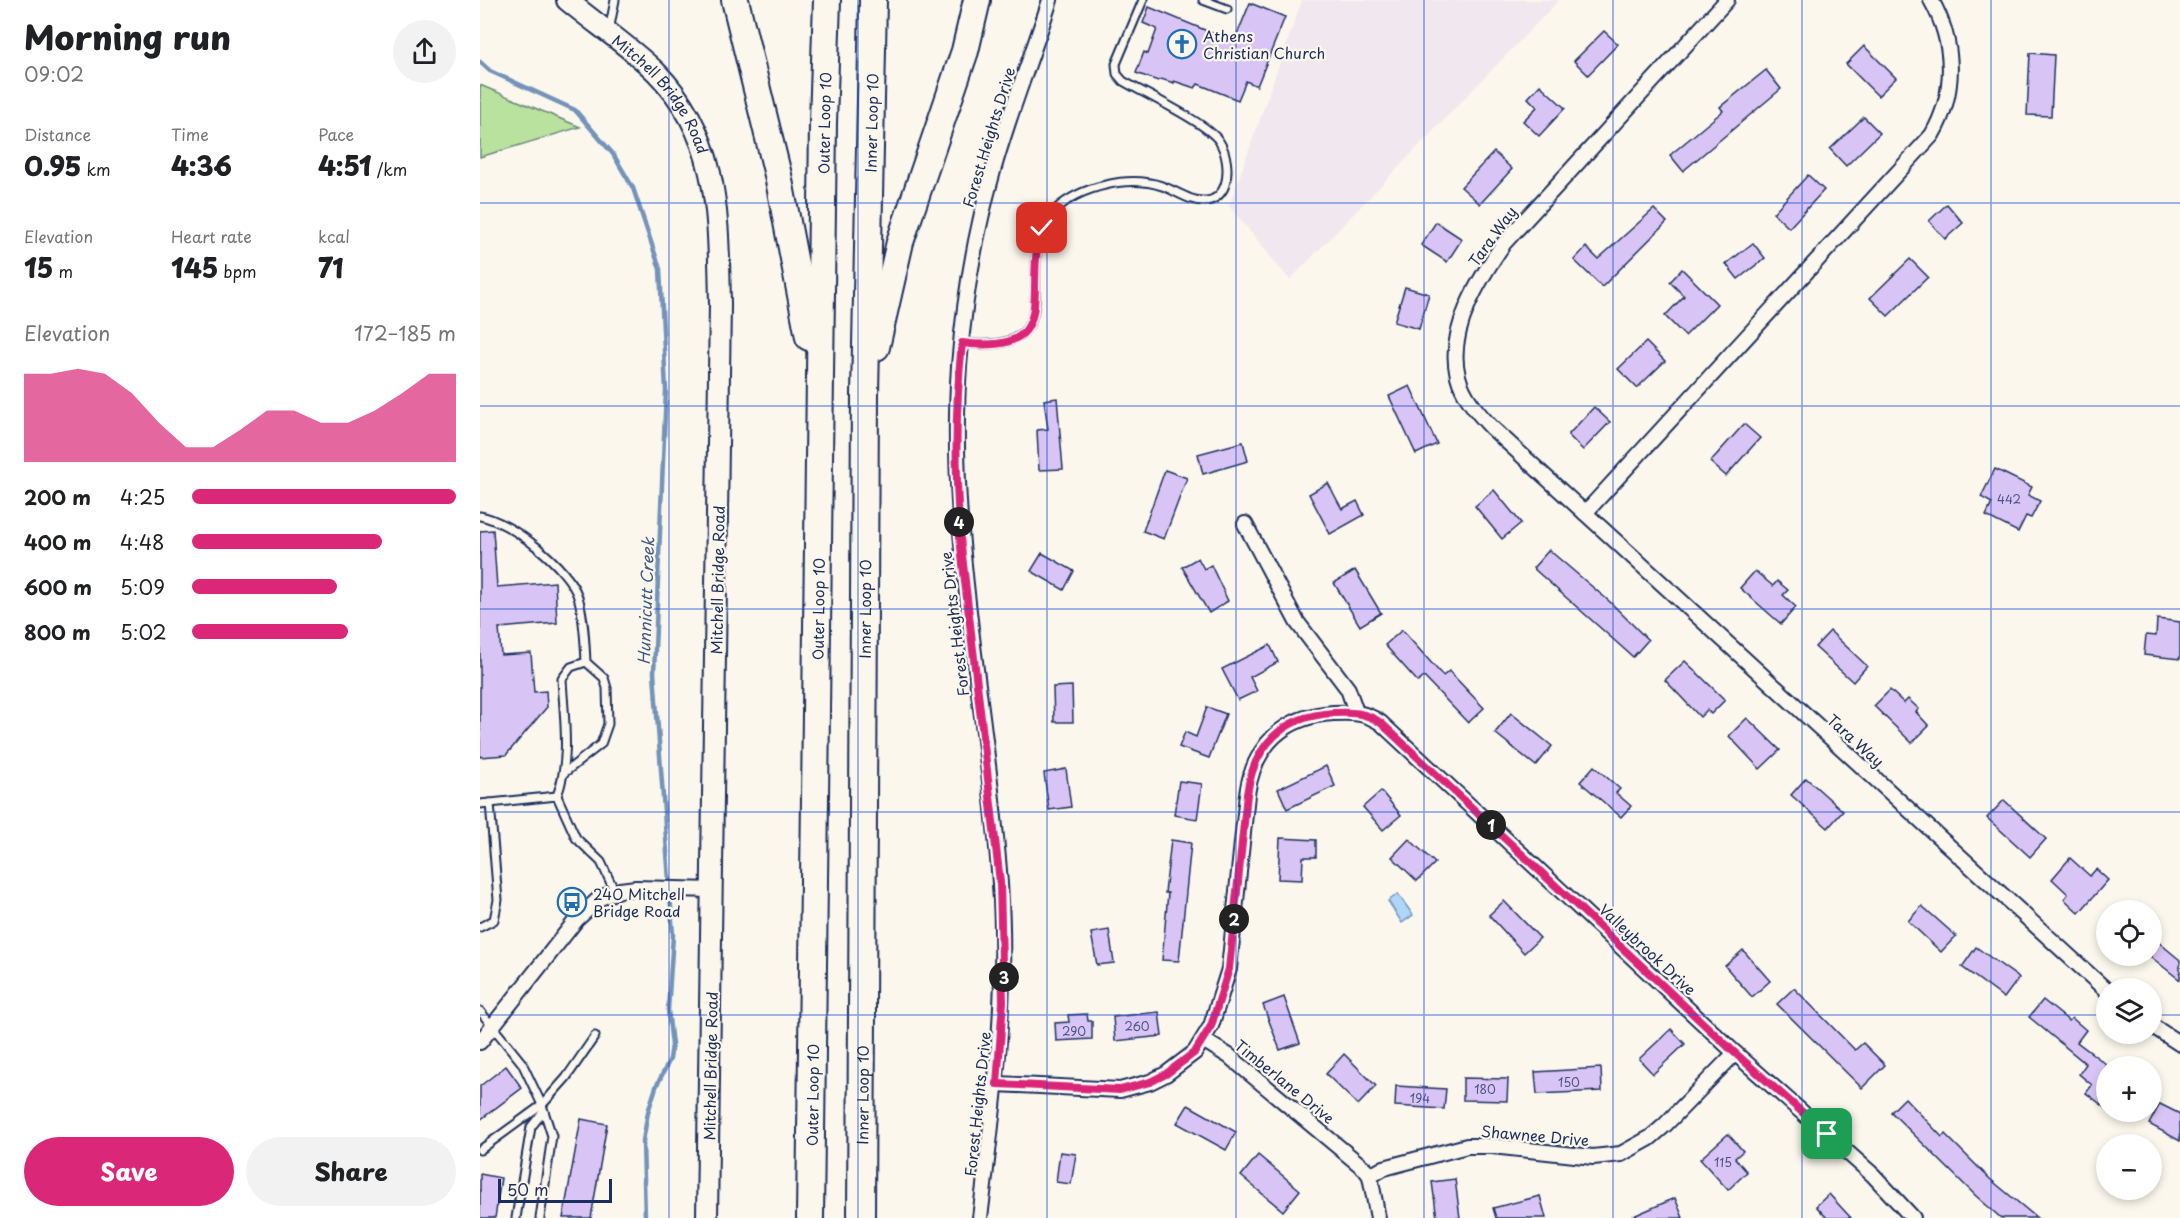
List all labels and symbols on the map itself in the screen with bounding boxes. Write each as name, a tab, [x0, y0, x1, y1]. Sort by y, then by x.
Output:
place label: Athens Christian Church	[1203, 24, 1325, 64]
street label: Mitchell Bridge Road	[608, 28, 715, 156]
church icon: Athens Christian Church	[1166, 28, 1198, 60]
street label: Forest Heights Drive	[956, 64, 1020, 210]
street label: Outer Loop 10	[811, 72, 836, 174]
street label: Inner Loop 10	[858, 73, 883, 173]
street label: Tara Way	[1462, 201, 1522, 271]
pin	[1016, 202, 1067, 253]
house number: 442	[1997, 490, 2021, 508]
street label: Mitchell Bridge Road	[704, 505, 730, 655]
pin: 4	[944, 507, 974, 537]
water label: Hunnicutt Creek	[631, 536, 659, 665]
street label: Forest Heights Drive	[934, 550, 974, 698]
street label: Outer Loop 10	[805, 558, 829, 660]
street label: Inner Loop 10	[852, 559, 876, 659]
street label: Tara Way	[1822, 708, 1890, 772]
pin: 1	[1476, 810, 1506, 840]
place label: 240 Mitchell Bridge Road	[593, 882, 685, 922]
bus stop icon: 240 Mitchell Bridge Road	[556, 886, 588, 918]
street label: Valleybrook Drive	[1594, 898, 1702, 1000]
pin: 2	[1219, 904, 1249, 934]
pin: 3	[989, 962, 1019, 992]
street label: Mitchell Bridge Road	[697, 991, 723, 1141]
house number: 260	[1124, 1017, 1150, 1035]
house number: 290	[1062, 1022, 1086, 1040]
street label: Forest Heights Drive	[958, 1030, 996, 1178]
street label: Timberlane Drive	[1230, 1033, 1340, 1129]
street label: Outer Loop 10	[799, 1044, 824, 1146]
street label: Inner Loop 10	[850, 1045, 873, 1145]
house number: 150	[1558, 1073, 1580, 1091]
house number: 180	[1474, 1080, 1496, 1098]
house number: 194	[1410, 1089, 1430, 1107]
pin	[1801, 1108, 1852, 1159]
street label: Shawnee Drive	[1480, 1119, 1590, 1151]
house number: 115	[1714, 1153, 1732, 1171]
scale bar	[498, 1176, 612, 1204]

